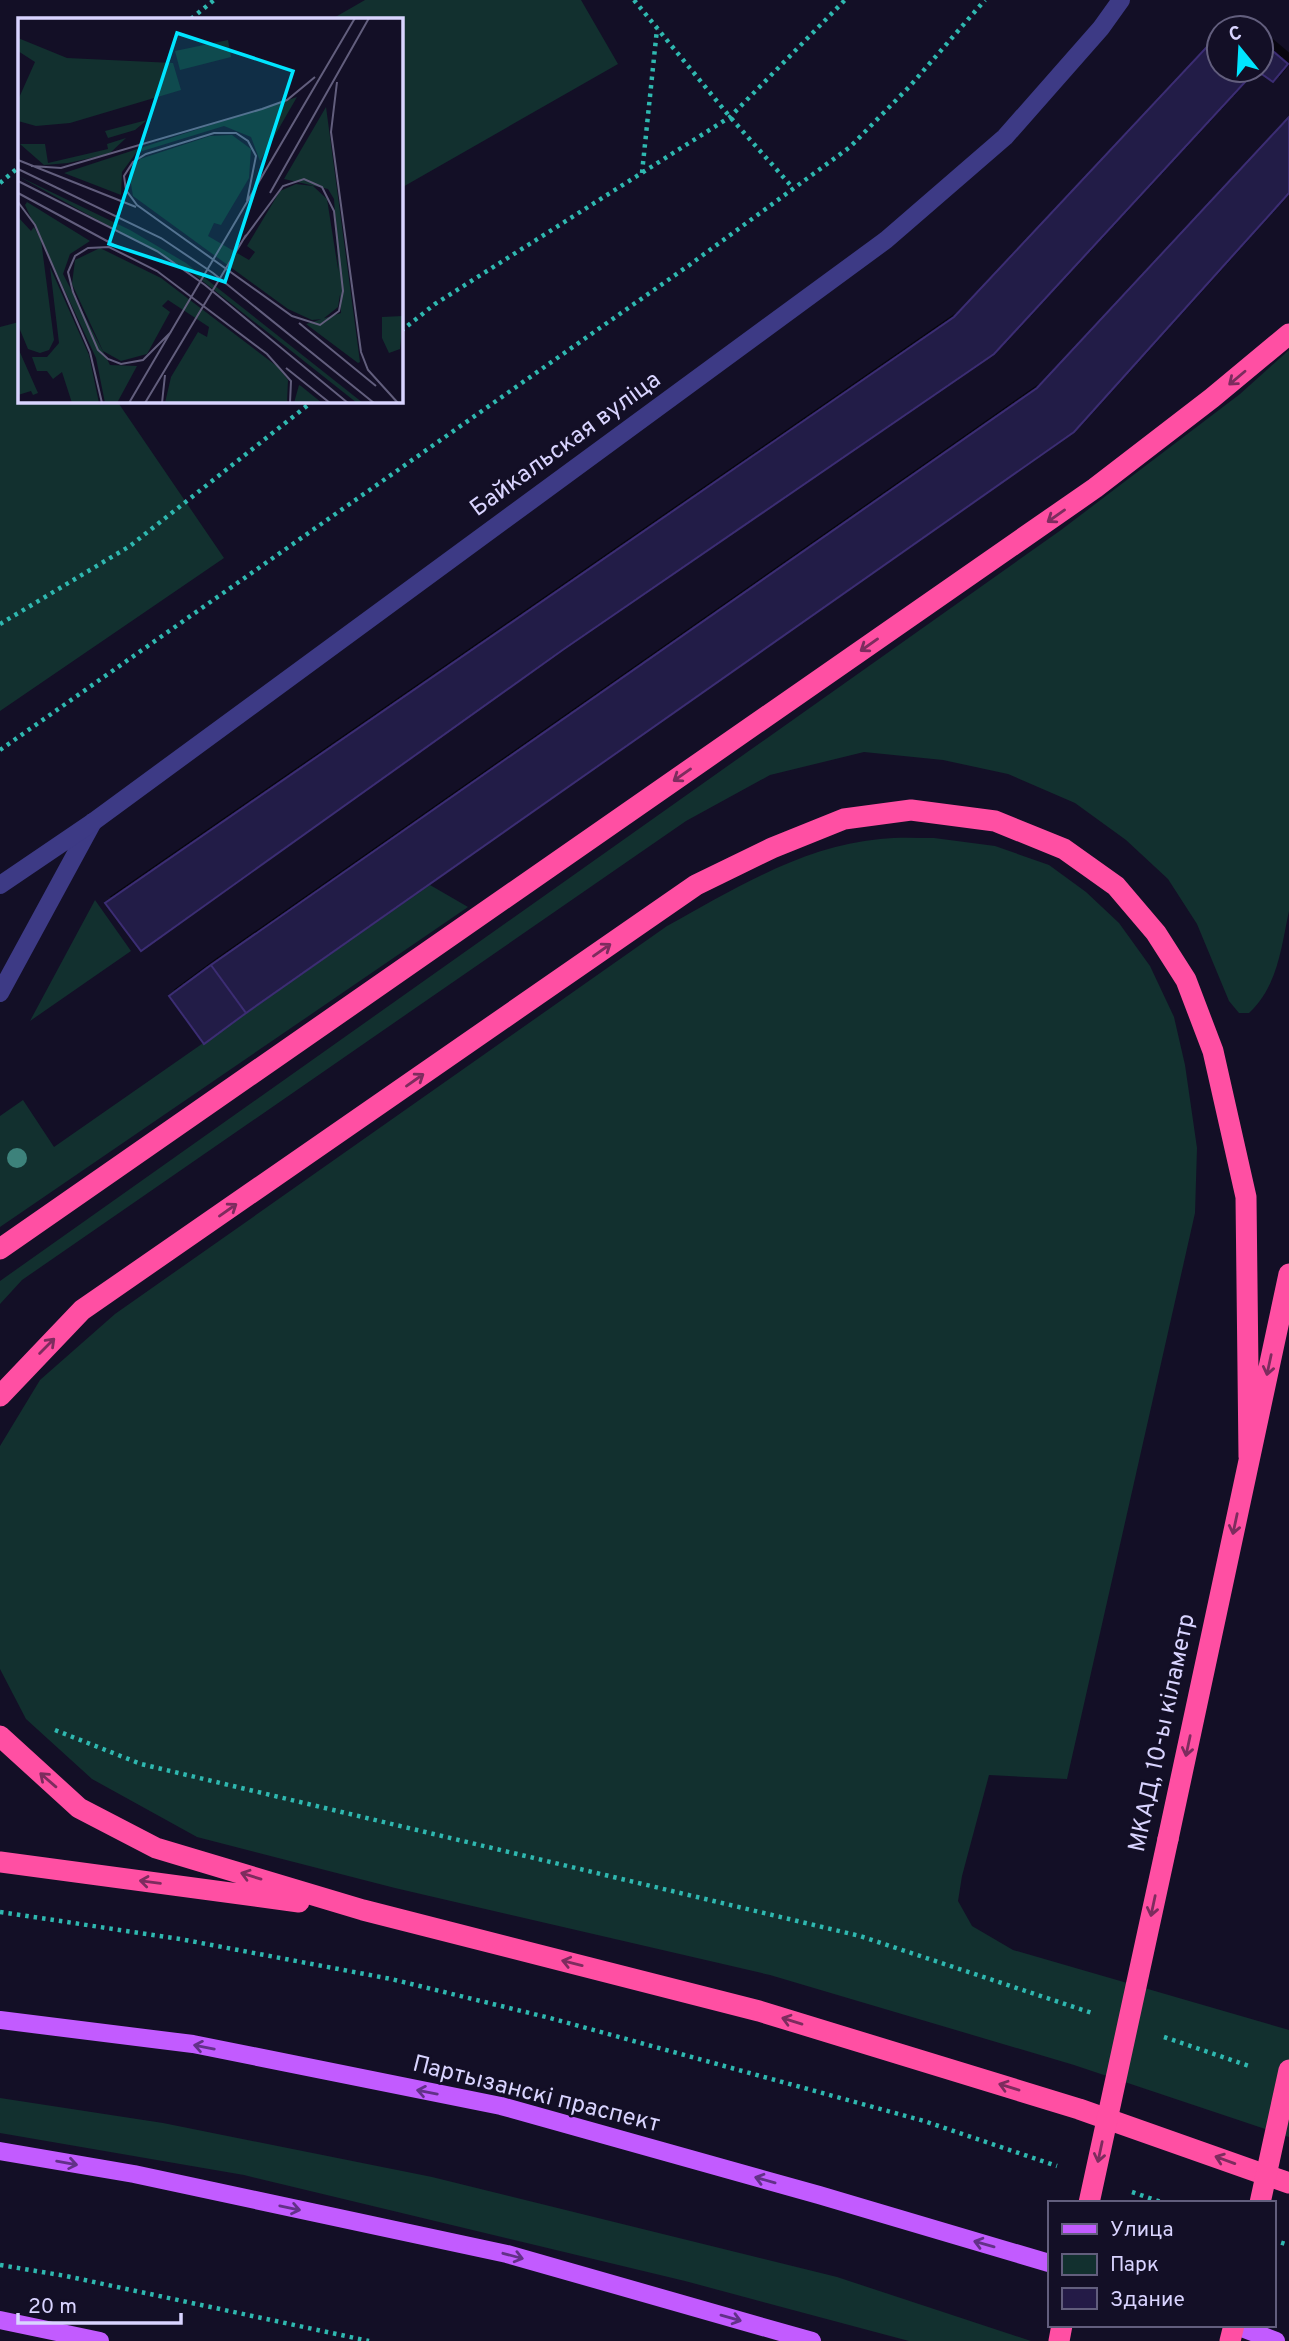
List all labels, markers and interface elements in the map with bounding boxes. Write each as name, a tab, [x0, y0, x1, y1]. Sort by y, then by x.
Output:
north arrow	[1205, 14, 1275, 84]
inset map	[18, 18, 402, 402]
text: С	[1226, 21, 1245, 48]
street label: Байкальская вуліца	[465, 366, 667, 524]
one-way arrow	[1228, 370, 1246, 386]
one-way arrow	[1047, 509, 1066, 523]
one-way arrow	[860, 638, 879, 652]
one-way arrow	[673, 768, 692, 782]
one-way arrow	[592, 943, 611, 957]
one-way arrow	[405, 1073, 424, 1087]
one-way arrow	[218, 1203, 237, 1217]
one-way arrow	[38, 1338, 55, 1355]
one-way arrow	[1262, 1353, 1275, 1376]
one-way arrow	[1227, 1512, 1241, 1535]
street label: МКАД, 10-ы кіламетр	[1123, 1611, 1203, 1855]
one-way arrow	[1180, 1734, 1194, 1757]
one-way arrow	[39, 1772, 57, 1788]
one-way arrow	[240, 1869, 262, 1882]
one-way arrow	[139, 1875, 161, 1888]
one-way arrow	[1146, 1894, 1160, 1917]
one-way arrow	[561, 1956, 583, 1969]
one-way arrow	[781, 2014, 803, 2027]
one-way arrow	[193, 2039, 216, 2053]
street label: Партызанскі праспект	[409, 2050, 663, 2140]
one-way arrow	[999, 2080, 1021, 2093]
one-way arrow	[416, 2084, 439, 2098]
one-way arrow	[1093, 2140, 1106, 2163]
one-way arrow	[1214, 2153, 1236, 2165]
one-way arrow	[55, 2157, 78, 2170]
one-way arrow	[755, 2173, 777, 2186]
one-way arrow	[278, 2201, 301, 2215]
legend	[1048, 2201, 1275, 2327]
text: Улица	[1110, 2217, 1174, 2244]
one-way arrow	[973, 2236, 995, 2249]
one-way arrow	[501, 2250, 523, 2263]
text: Парк	[1110, 2252, 1159, 2279]
scale bar	[18, 2282, 180, 2326]
text: Здание	[1110, 2287, 1185, 2314]
text: 20 m	[28, 2294, 77, 2321]
one-way arrow	[720, 2312, 742, 2325]

